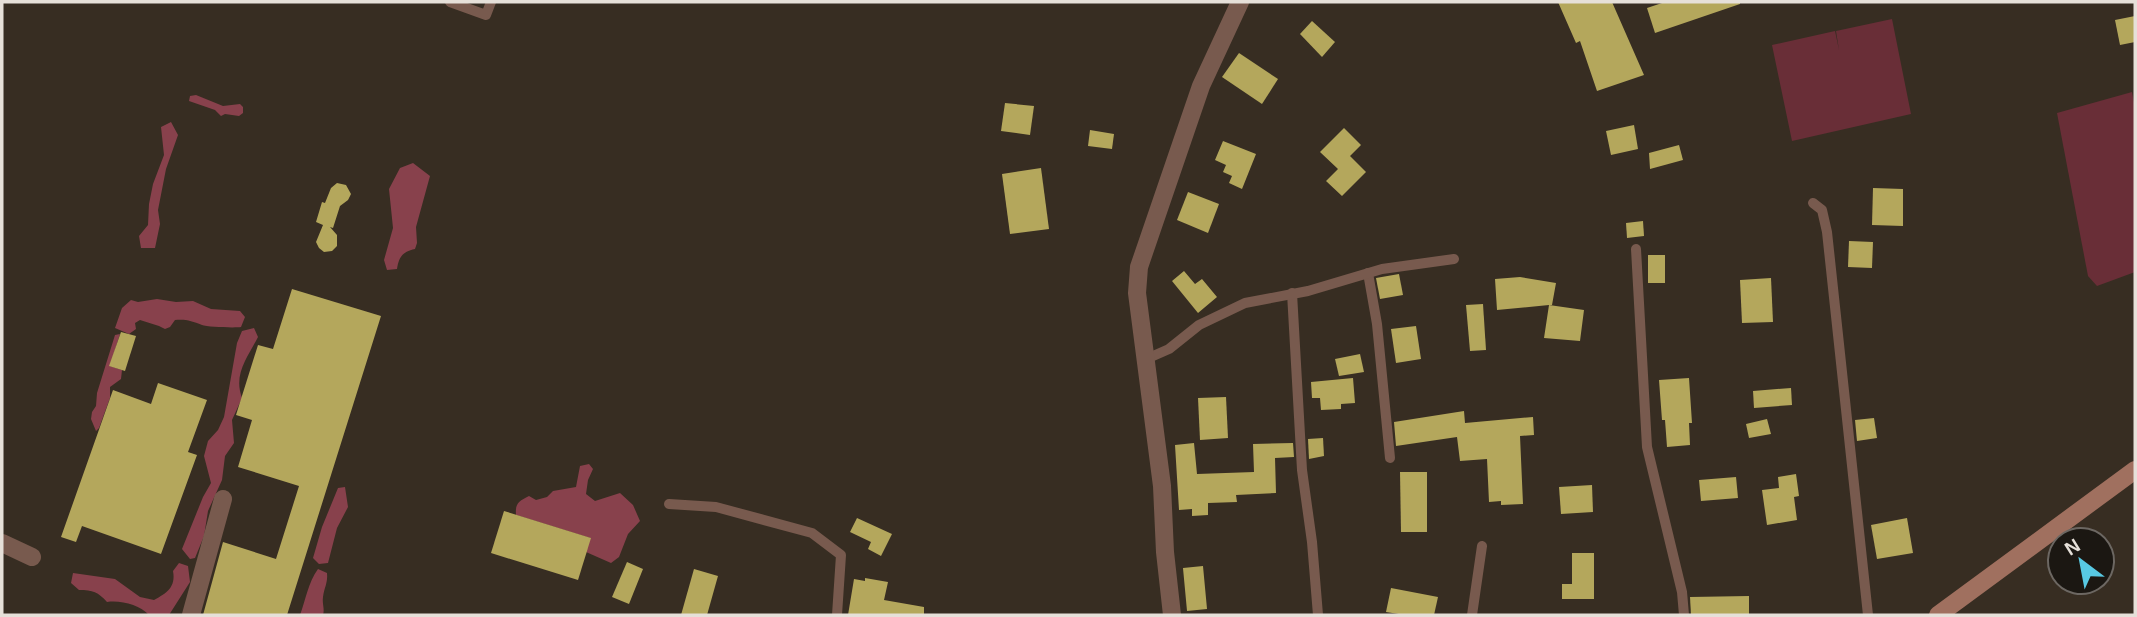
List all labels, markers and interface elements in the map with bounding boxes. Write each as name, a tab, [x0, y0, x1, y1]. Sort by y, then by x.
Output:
north arrow	[2046, 526, 2116, 596]
text: N	[2061, 534, 2084, 560]

